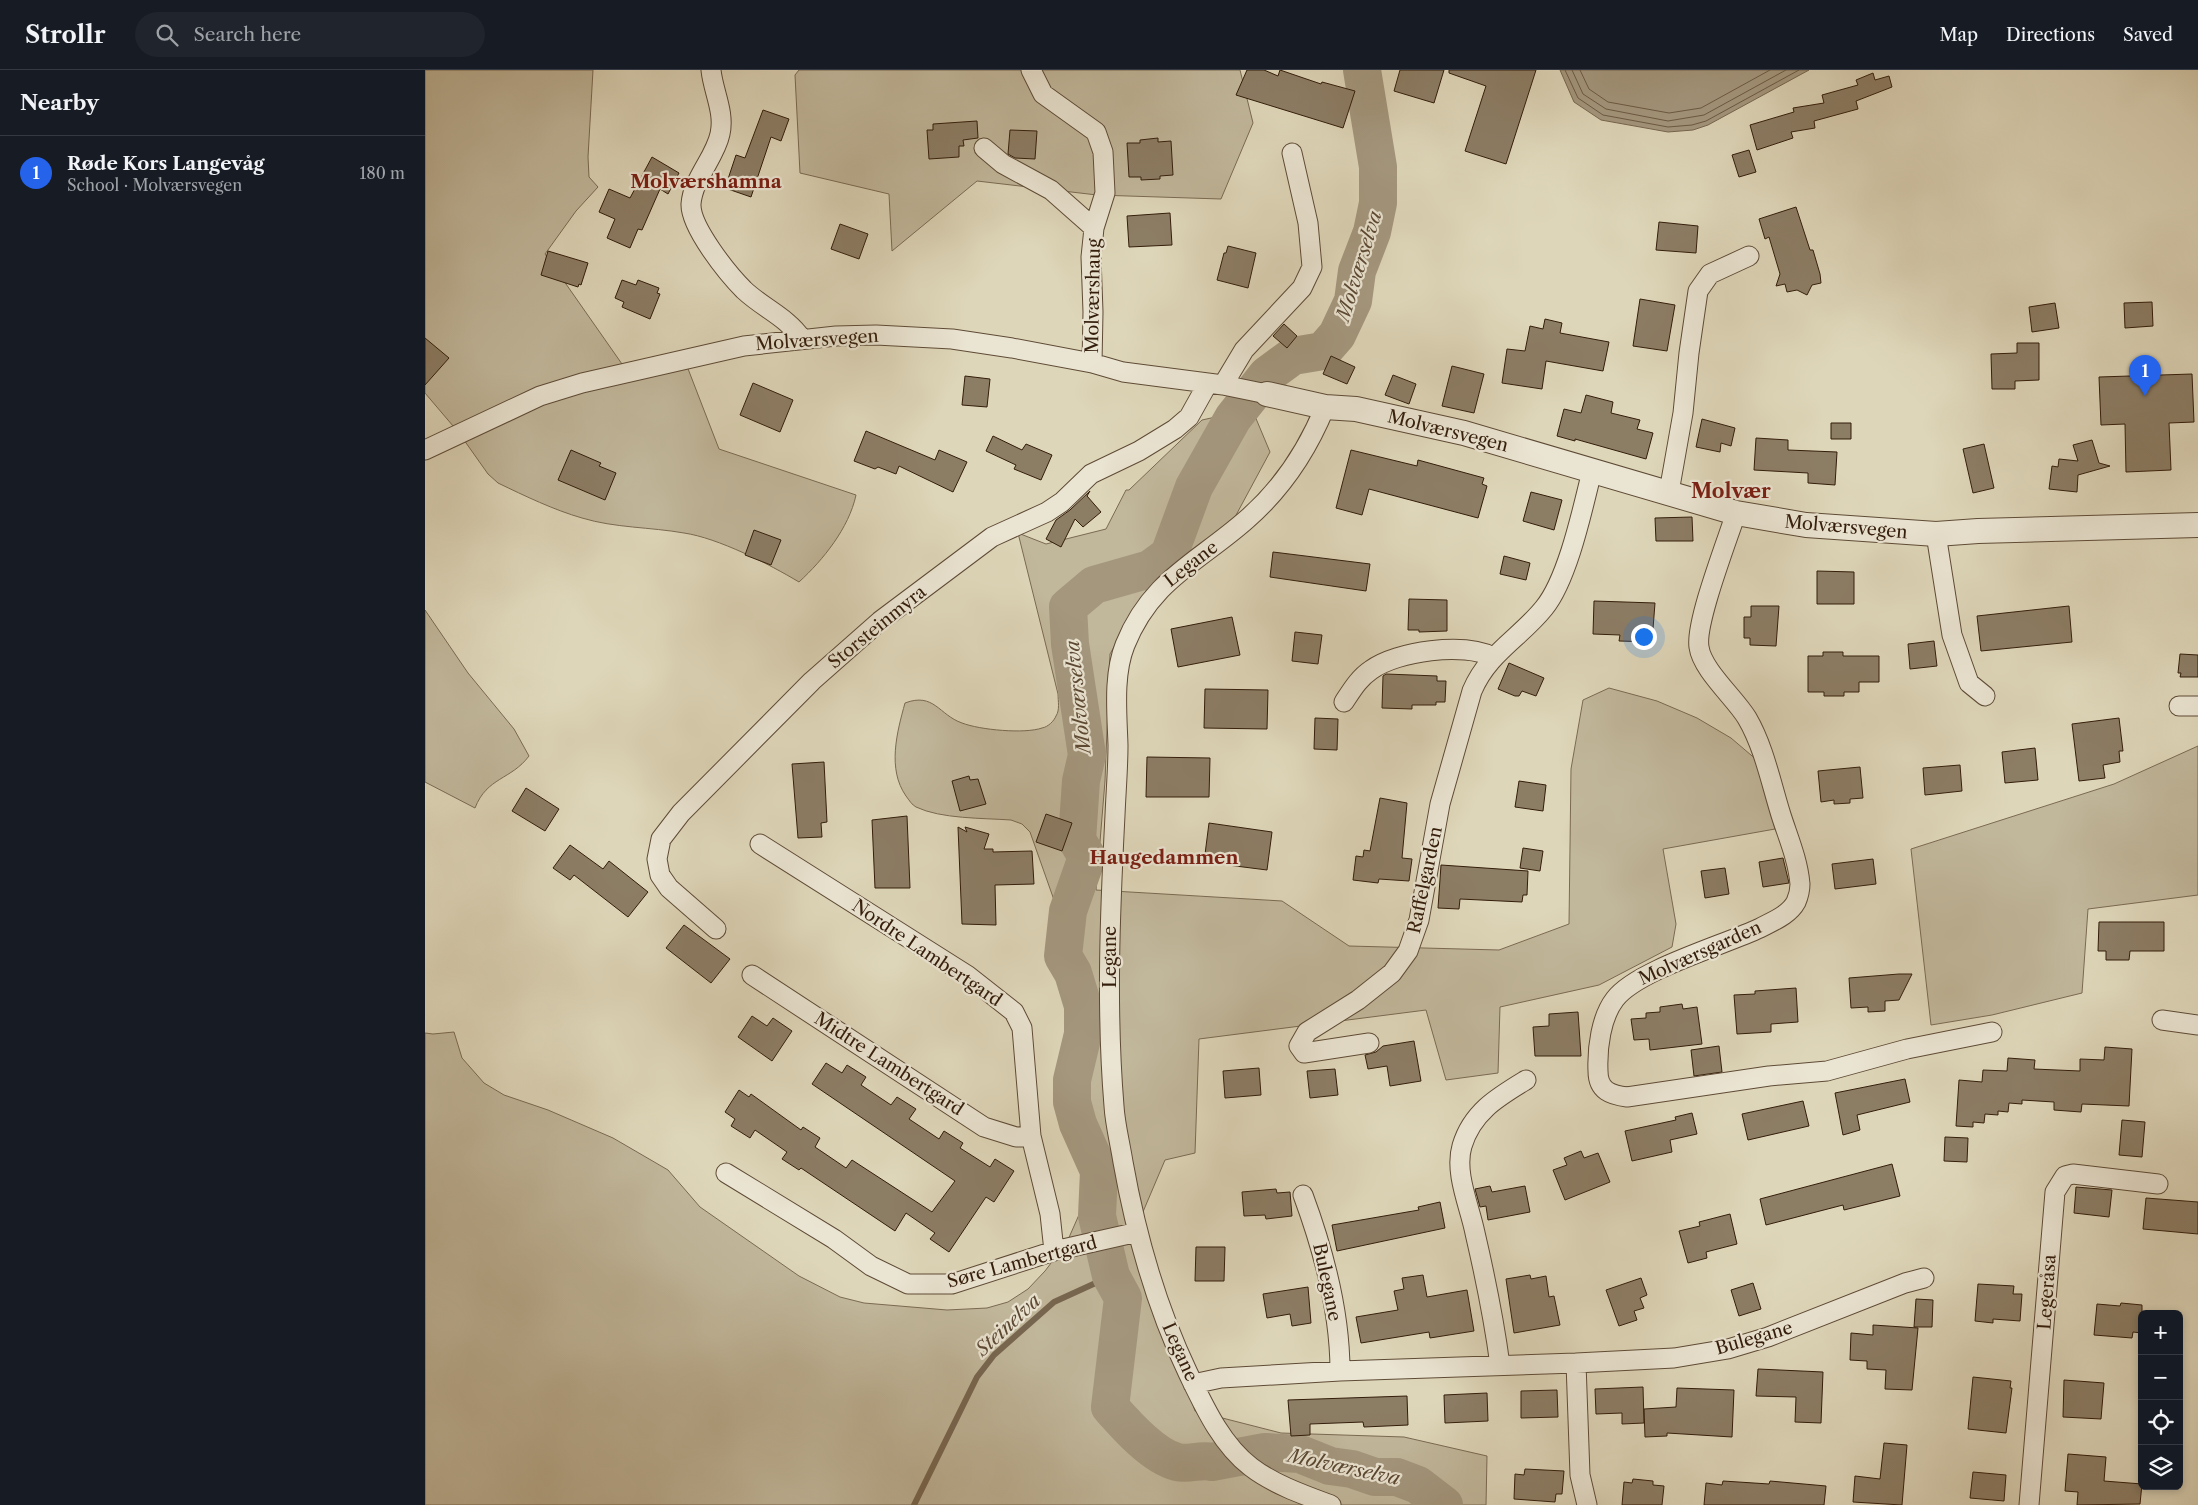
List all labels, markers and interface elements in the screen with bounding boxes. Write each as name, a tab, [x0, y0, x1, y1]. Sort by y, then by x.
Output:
search box	[135, 12, 485, 57]
text: Strollr	[25, 20, 105, 49]
icon: search	[153, 21, 181, 49]
text: Search here	[193, 23, 301, 46]
text: Map	[1939, 24, 1978, 46]
text: Directions	[2006, 24, 2095, 46]
text: Saved	[2123, 24, 2173, 46]
text: Nearby	[20, 90, 99, 115]
text: Røde Kors Langevåg	[67, 152, 264, 175]
text: 1	[32, 163, 40, 183]
text: 180 m	[359, 163, 405, 183]
district label: Molværshamna	[630, 170, 783, 193]
text: School · Molværsvegen	[67, 175, 242, 195]
water label: Molværselva	[1331, 208, 1387, 326]
street label: Molværshaug	[1081, 238, 1105, 354]
street label: Molværsvegen	[755, 325, 879, 355]
pin: 1	[2129, 355, 2161, 396]
street label: Molværsvegen	[1385, 405, 1511, 457]
district label: Molvær	[1691, 479, 1771, 503]
street label: Molværsvegen	[1783, 511, 1909, 543]
street label: Legane	[1160, 536, 1222, 592]
street label: Storsteinmyra	[823, 580, 931, 673]
your location	[1631, 624, 1657, 650]
water label: Molværselva	[1061, 639, 1096, 757]
street label: Raffelgarden	[1403, 824, 1447, 936]
district label: Haugedammen	[1090, 846, 1238, 869]
street label: Nordre Lambertgard	[848, 895, 1006, 1011]
street label: Molværsgarden	[1635, 916, 1765, 990]
street label: Legane	[1099, 926, 1121, 988]
street label: Midtre Lambertgard	[810, 1008, 968, 1120]
street label: Søre Lambertgard	[945, 1231, 1099, 1293]
street label: Bulegane	[1308, 1241, 1346, 1323]
street label: Legeråsa	[2033, 1253, 2061, 1331]
water label: Steinelva	[970, 1289, 1046, 1361]
map controls	[2138, 1310, 2183, 1490]
button: +	[2138, 1310, 2183, 1355]
street label: Bulegane	[1713, 1316, 1795, 1360]
street label: Legane	[1157, 1319, 1203, 1385]
button: −	[2138, 1355, 2183, 1400]
button: locate	[2138, 1400, 2183, 1445]
water label: Molværselva	[1284, 1444, 1403, 1490]
button: layers	[2138, 1445, 2183, 1490]

